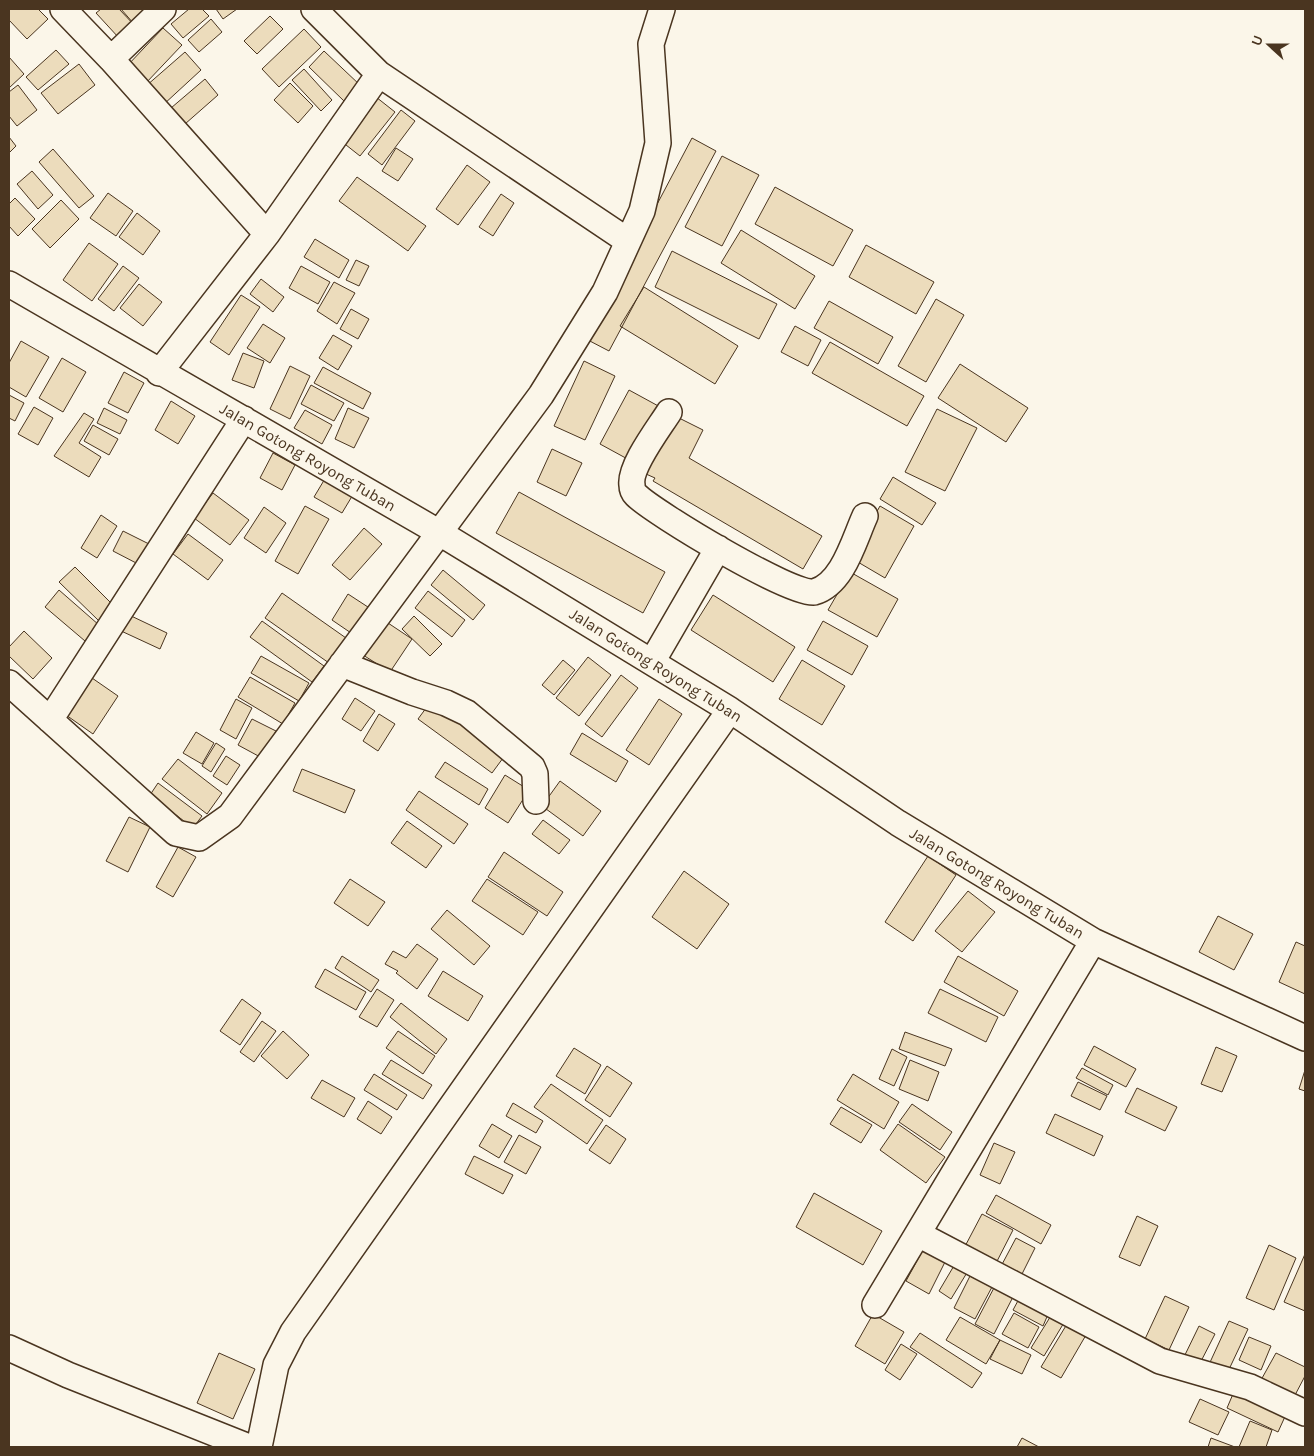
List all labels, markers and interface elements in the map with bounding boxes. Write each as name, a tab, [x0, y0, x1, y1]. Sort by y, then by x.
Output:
north arrow	[1244, 20, 1294, 70]
text: U	[1248, 33, 1267, 48]
street label: Jalan Gotong Royong Tuban	[217, 399, 399, 515]
street label: Jalan Gotong Royong Tuban	[566, 604, 746, 726]
street label: Jalan Gotong Royong Tuban	[906, 823, 1088, 943]

